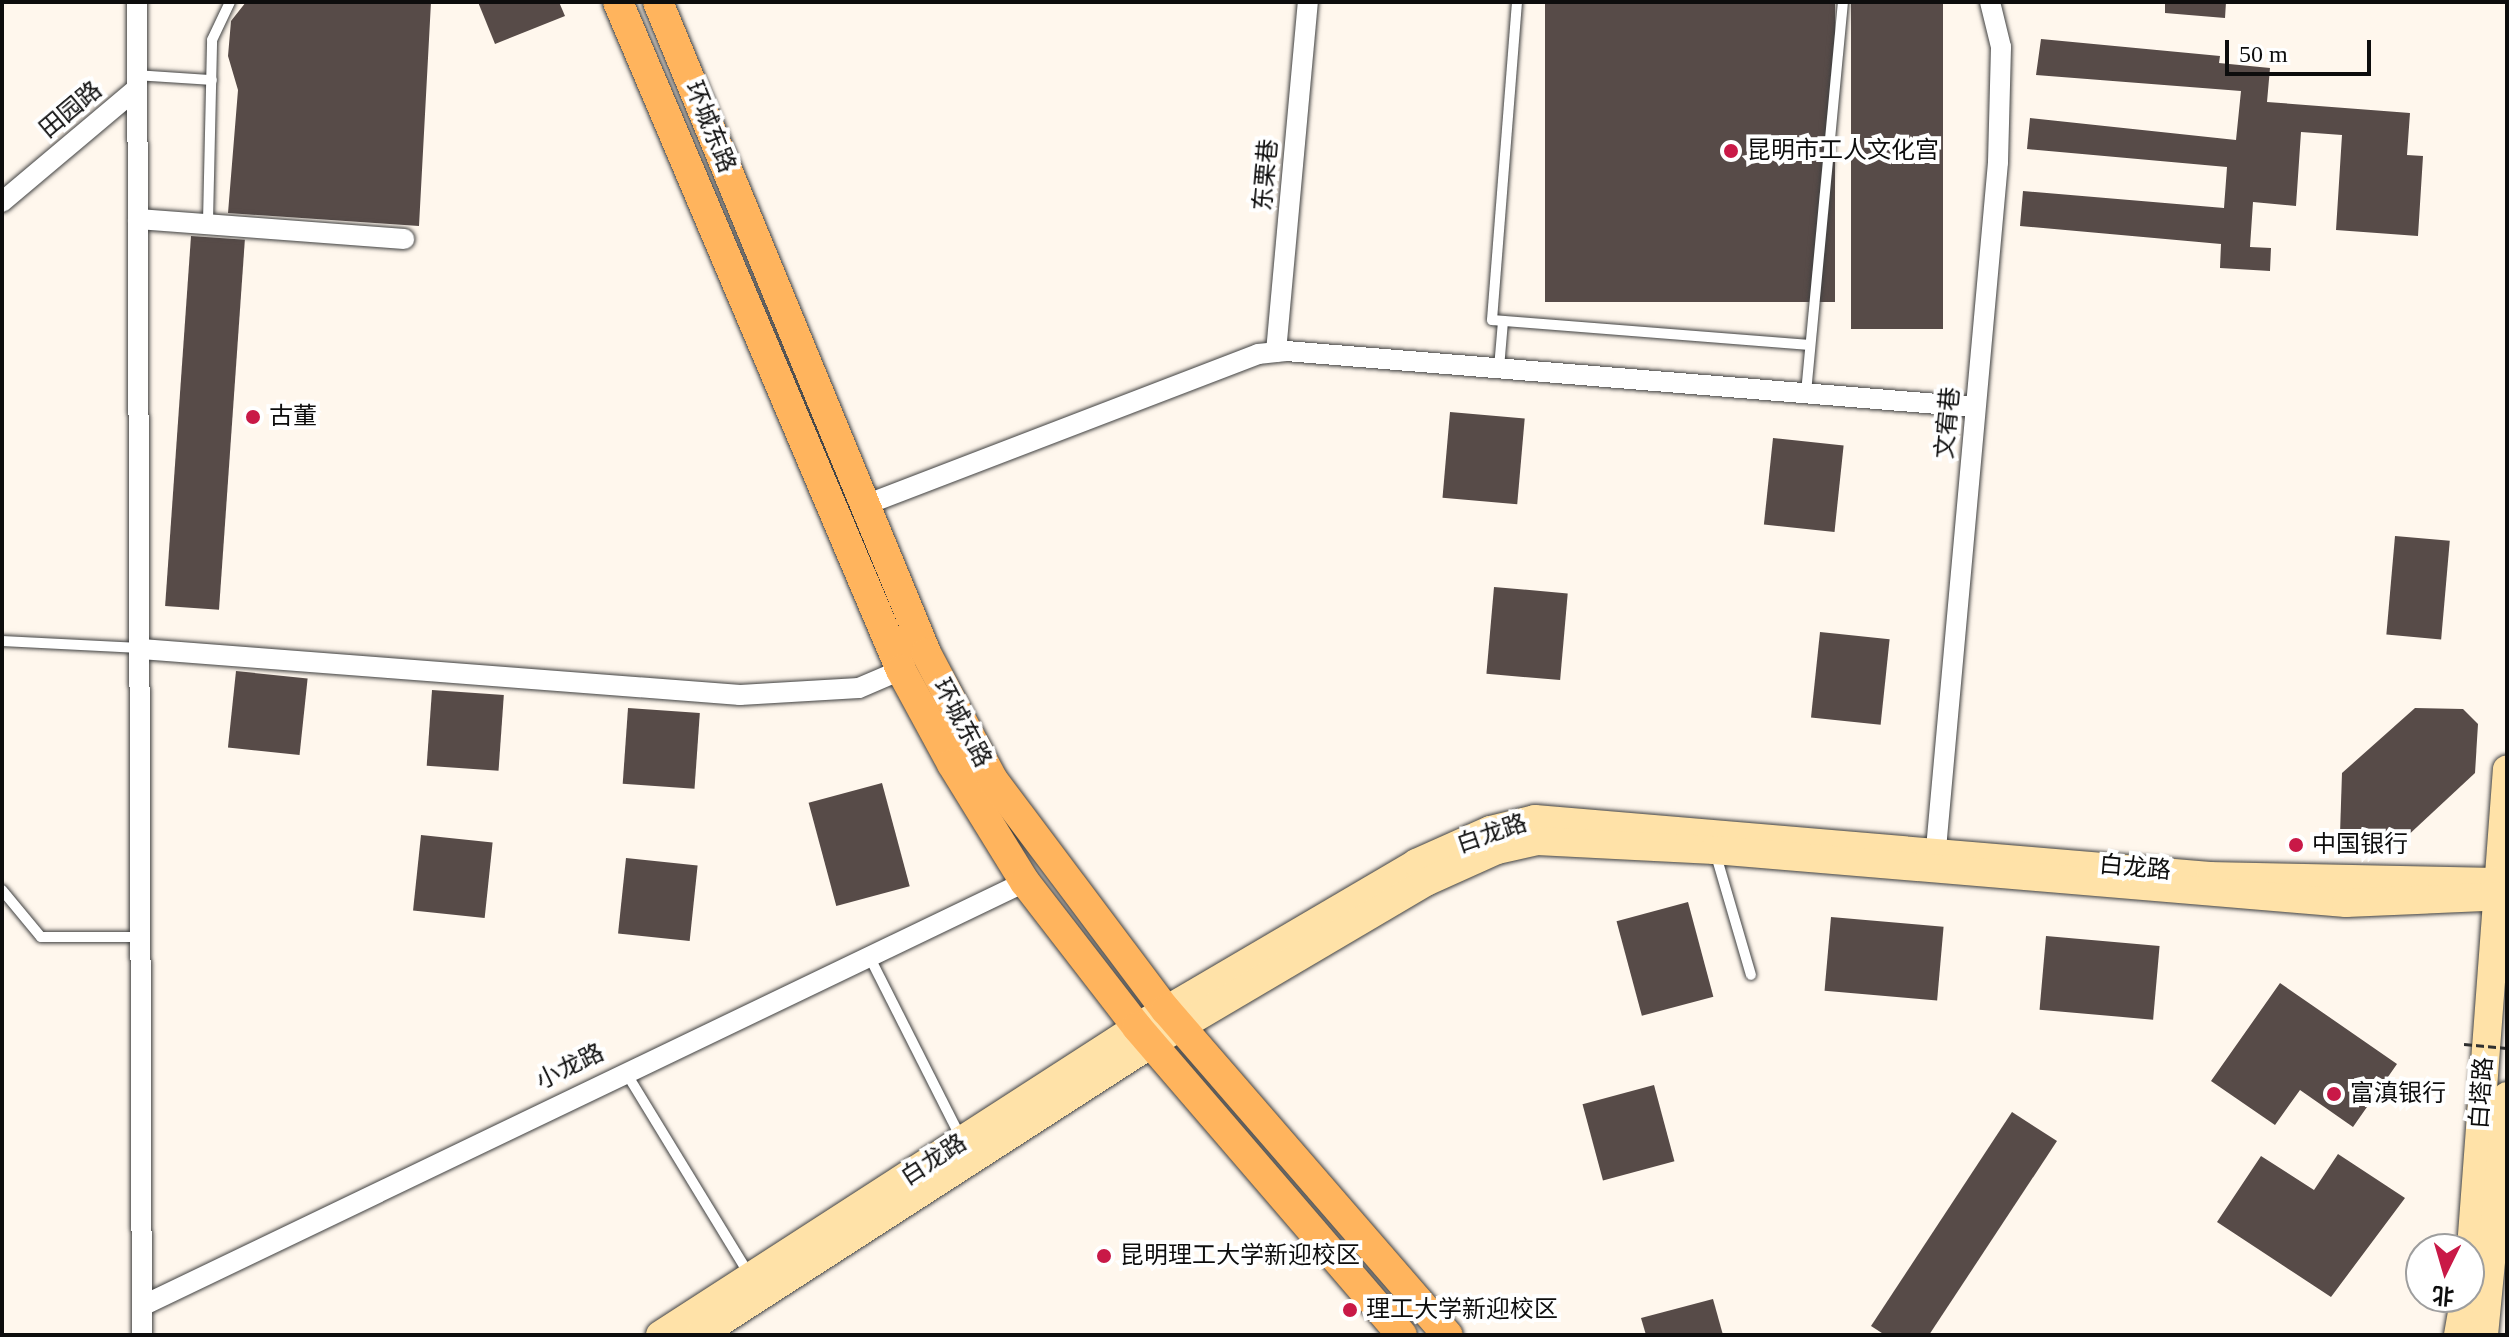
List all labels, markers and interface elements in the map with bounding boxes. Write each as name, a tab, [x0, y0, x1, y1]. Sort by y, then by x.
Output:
scale bar	[2229, 24, 2375, 74]
text: 50 m	[2239, 41, 2288, 67]
street label: 田园路	[34, 76, 108, 144]
street label: 环城东路	[679, 77, 741, 177]
place label: 昆明市工人文化宫	[1747, 137, 1939, 165]
street label: 东栗巷	[1249, 138, 1283, 212]
marker: 昆明市工人文化宫	[1722, 142, 1740, 160]
street label: 文宥巷	[1931, 386, 1965, 460]
place label: 古董	[269, 403, 317, 431]
marker: 古董	[244, 408, 262, 426]
street label: 环城东路	[927, 674, 997, 772]
street label: 白龙路	[1453, 809, 1531, 859]
place label: 中国银行	[2312, 831, 2408, 859]
marker: 中国银行	[2287, 836, 2305, 854]
street label: 白龙路	[2098, 851, 2172, 885]
street label: 小龙路	[531, 1038, 609, 1096]
street label: 白塔路	[2465, 1056, 2499, 1130]
place label: 富滇银行	[2350, 1080, 2446, 1108]
marker: 富滇银行	[2325, 1085, 2343, 1103]
street label: 白龙路	[896, 1128, 972, 1192]
north arrow	[2405, 1233, 2485, 1313]
place label: 昆明理工大学新迎校区	[1120, 1242, 1360, 1270]
marker: 昆明理工大学新迎校区	[1095, 1247, 1113, 1265]
text: 北	[2431, 1282, 2455, 1309]
place label: 理工大学新迎校区	[1366, 1296, 1558, 1324]
marker: 理工大学新迎校区	[1341, 1301, 1359, 1319]

